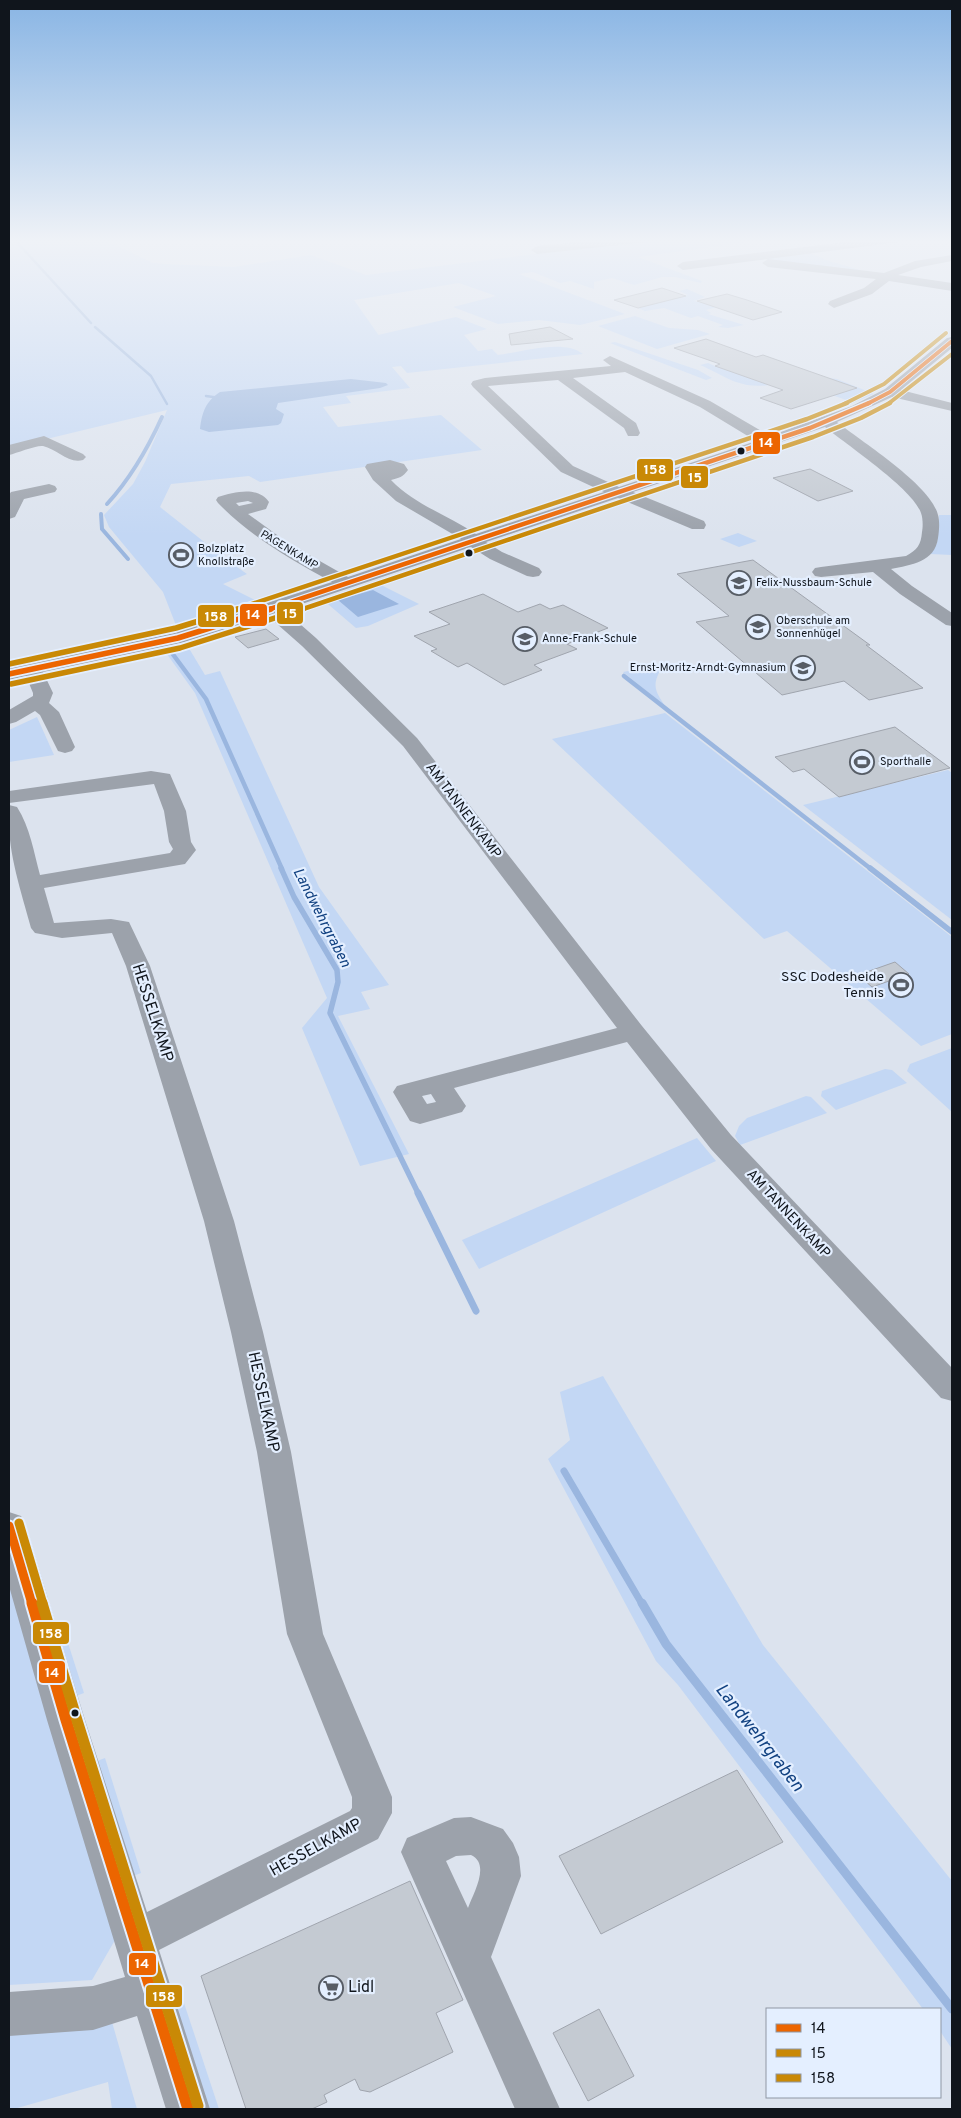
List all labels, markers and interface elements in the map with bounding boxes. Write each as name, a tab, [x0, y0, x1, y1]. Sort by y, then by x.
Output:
line badge: 14	[752, 431, 781, 455]
text: 14	[759, 435, 773, 452]
unlabelled marker	[736, 446, 746, 456]
line badge: 158	[636, 458, 674, 482]
text: 158	[644, 462, 666, 479]
line badge: 15	[680, 465, 709, 489]
text: 15	[688, 470, 702, 487]
street label: PAGENKAMP	[258, 527, 320, 573]
sports icon: Bolzplatz Knollstraße	[168, 542, 194, 568]
place label: Bolzplatz Knollstraße	[198, 542, 254, 569]
unlabelled marker	[464, 548, 474, 558]
school or university icon: Felix-Nussbaum-Schule	[726, 570, 752, 596]
place label: Felix-Nussbaum-Schule	[756, 576, 872, 590]
line badge: 15	[276, 601, 304, 625]
line badge: 14	[239, 603, 268, 627]
line badge: 158	[197, 604, 235, 628]
text: 15	[283, 606, 297, 623]
text: 14	[246, 607, 260, 624]
text: 158	[205, 609, 227, 626]
school or university icon: Oberschule am Sonnenhügel	[745, 614, 771, 640]
place label: Oberschule am Sonnenhügel	[776, 614, 850, 641]
school or university icon: Anne-Frank-Schule	[512, 626, 538, 652]
place label: Anne-Frank-Schule	[542, 632, 637, 646]
school or university icon: Ernst-Moritz-Arndt-Gymnasium	[790, 655, 816, 681]
place label: Ernst-Moritz-Arndt-Gymnasium	[630, 661, 786, 675]
sports icon: Sporthalle	[849, 749, 875, 775]
place label: Sporthalle	[880, 755, 931, 769]
street label: AM TANNENKAMP	[422, 760, 505, 862]
water label: Landwehrgraben	[288, 865, 354, 971]
street label: HESSELKAMP	[127, 961, 177, 1065]
place label: SSC Dodesheide Tennis	[781, 969, 884, 1002]
sports icon: SSC Dodesheide Tennis	[888, 972, 914, 998]
street label: AM TANNENKAMP	[742, 1166, 834, 1262]
street label: HESSELKAMP	[243, 1350, 283, 1454]
line badge: 158	[32, 1621, 70, 1645]
text: 158	[40, 1626, 62, 1643]
line badge: 14	[38, 1660, 66, 1684]
text: 14	[45, 1665, 59, 1682]
water label: Landwehrgraben	[710, 1679, 809, 1797]
unlabelled marker	[70, 1708, 80, 1718]
street label: HESSELKAMP	[267, 1815, 365, 1881]
line badge: 14	[128, 1952, 157, 1976]
text: 14	[135, 1956, 149, 1973]
supermarket icon: Lidl	[318, 1975, 344, 2001]
place label: Lidl	[348, 1978, 374, 1998]
line badge: 158	[145, 1984, 183, 2008]
text: 158	[153, 1989, 175, 2006]
legend	[766, 2008, 941, 2098]
text: 14	[811, 2020, 826, 2039]
text: 15	[811, 2045, 826, 2064]
text: 158	[811, 2070, 835, 2089]

